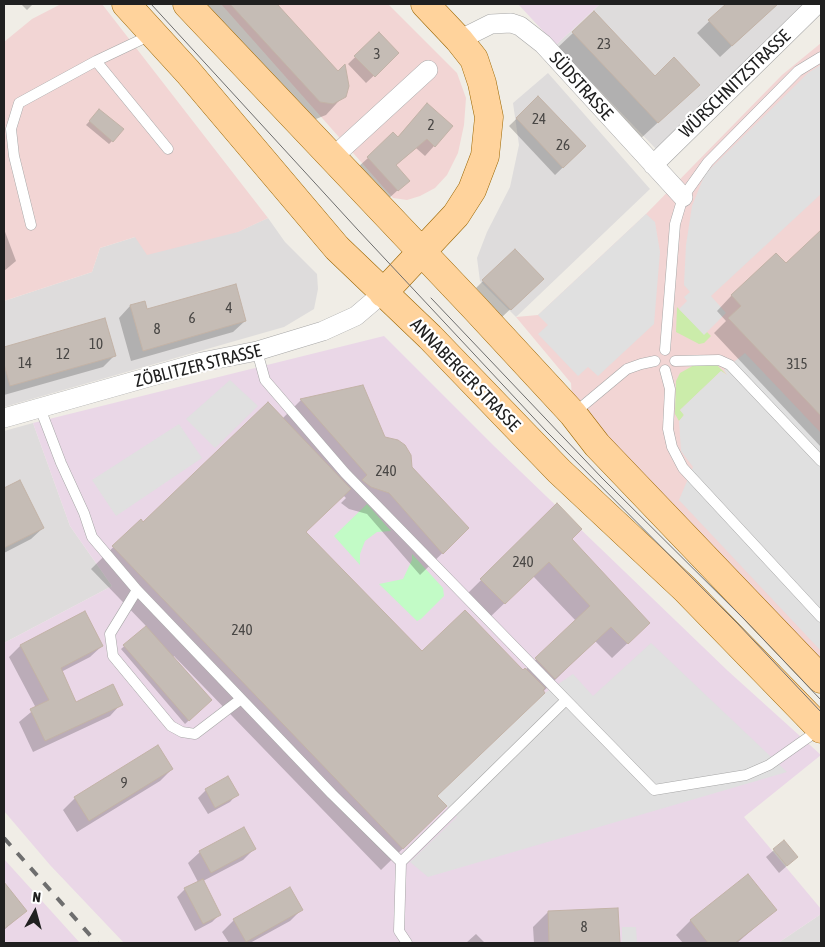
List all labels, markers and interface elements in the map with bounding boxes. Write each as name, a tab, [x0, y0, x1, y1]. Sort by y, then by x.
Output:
street label: WÜRSCHNITZSTRASSE	[675, 25, 795, 143]
house number: 23	[597, 35, 611, 53]
house number: 3	[373, 45, 381, 63]
street label: SÜDSTRASSE	[545, 47, 617, 125]
house number: 24	[532, 110, 546, 128]
house number: 2	[427, 116, 435, 134]
house number: 26	[556, 136, 570, 154]
house number: 4	[225, 299, 233, 317]
house number: 6	[188, 309, 196, 327]
street label: ANNABERGER STRASSE	[406, 314, 524, 436]
house number: 8	[153, 320, 161, 338]
house number: 10	[89, 335, 103, 353]
street label: ZÖBLITZER STRASSE	[132, 340, 264, 392]
house number: 12	[56, 345, 70, 363]
house number: 14	[18, 354, 32, 372]
house number: 315	[786, 355, 808, 373]
house number: 240	[375, 462, 397, 480]
house number: 240	[512, 553, 534, 571]
house number: 240	[231, 621, 253, 639]
house number: 9	[120, 774, 128, 792]
north arrow	[10, 887, 60, 937]
text: N	[32, 889, 42, 906]
house number: 8	[580, 918, 588, 936]

